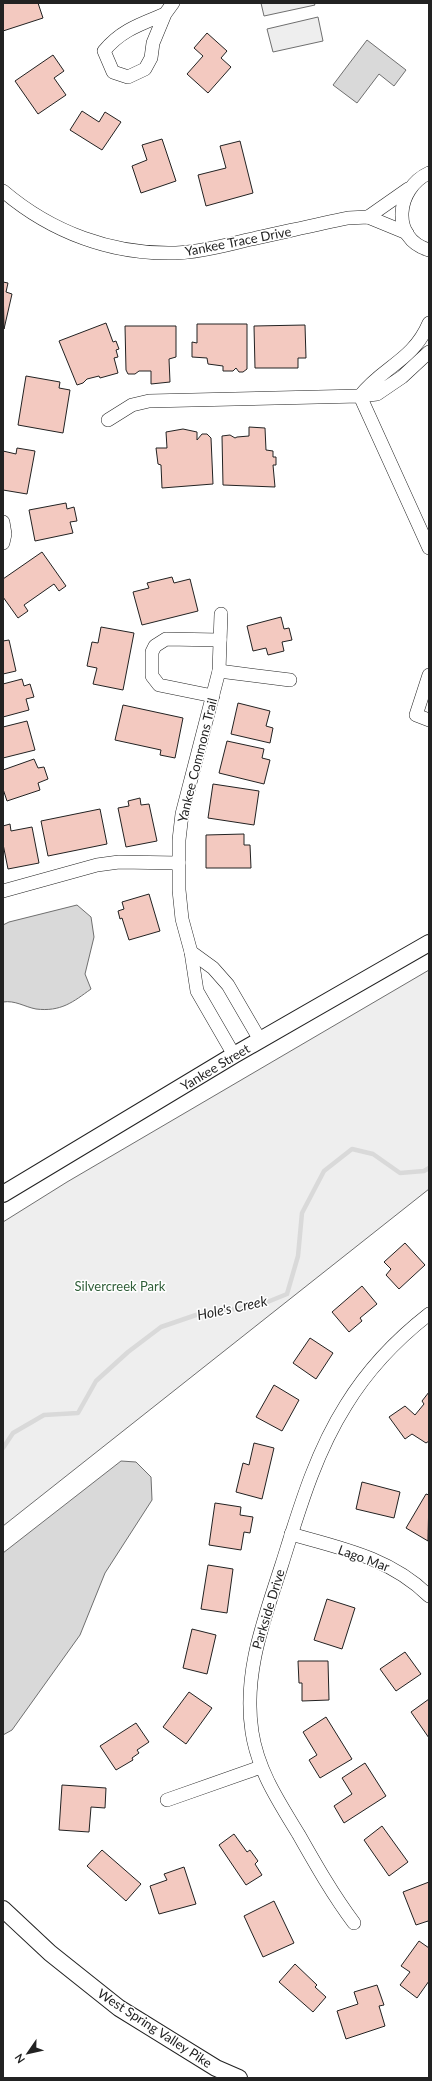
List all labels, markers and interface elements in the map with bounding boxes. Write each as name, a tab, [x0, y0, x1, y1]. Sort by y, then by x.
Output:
street label: Yankee Trace Drive	[184, 223, 293, 259]
street label: Yankee Commons Trail	[174, 696, 220, 824]
street label: Yankee Street	[177, 1040, 253, 1094]
park label: Silvercreek Park	[75, 1278, 166, 1294]
water label: Hole's Creek	[195, 1292, 269, 1323]
street label: Lago Mar	[336, 1541, 392, 1575]
street label: Parkside Drive	[248, 1567, 288, 1651]
street label: West Spring Valley Pike	[95, 1985, 215, 2071]
north arrow	[8, 2033, 48, 2073]
text: N	[12, 2052, 27, 2066]

